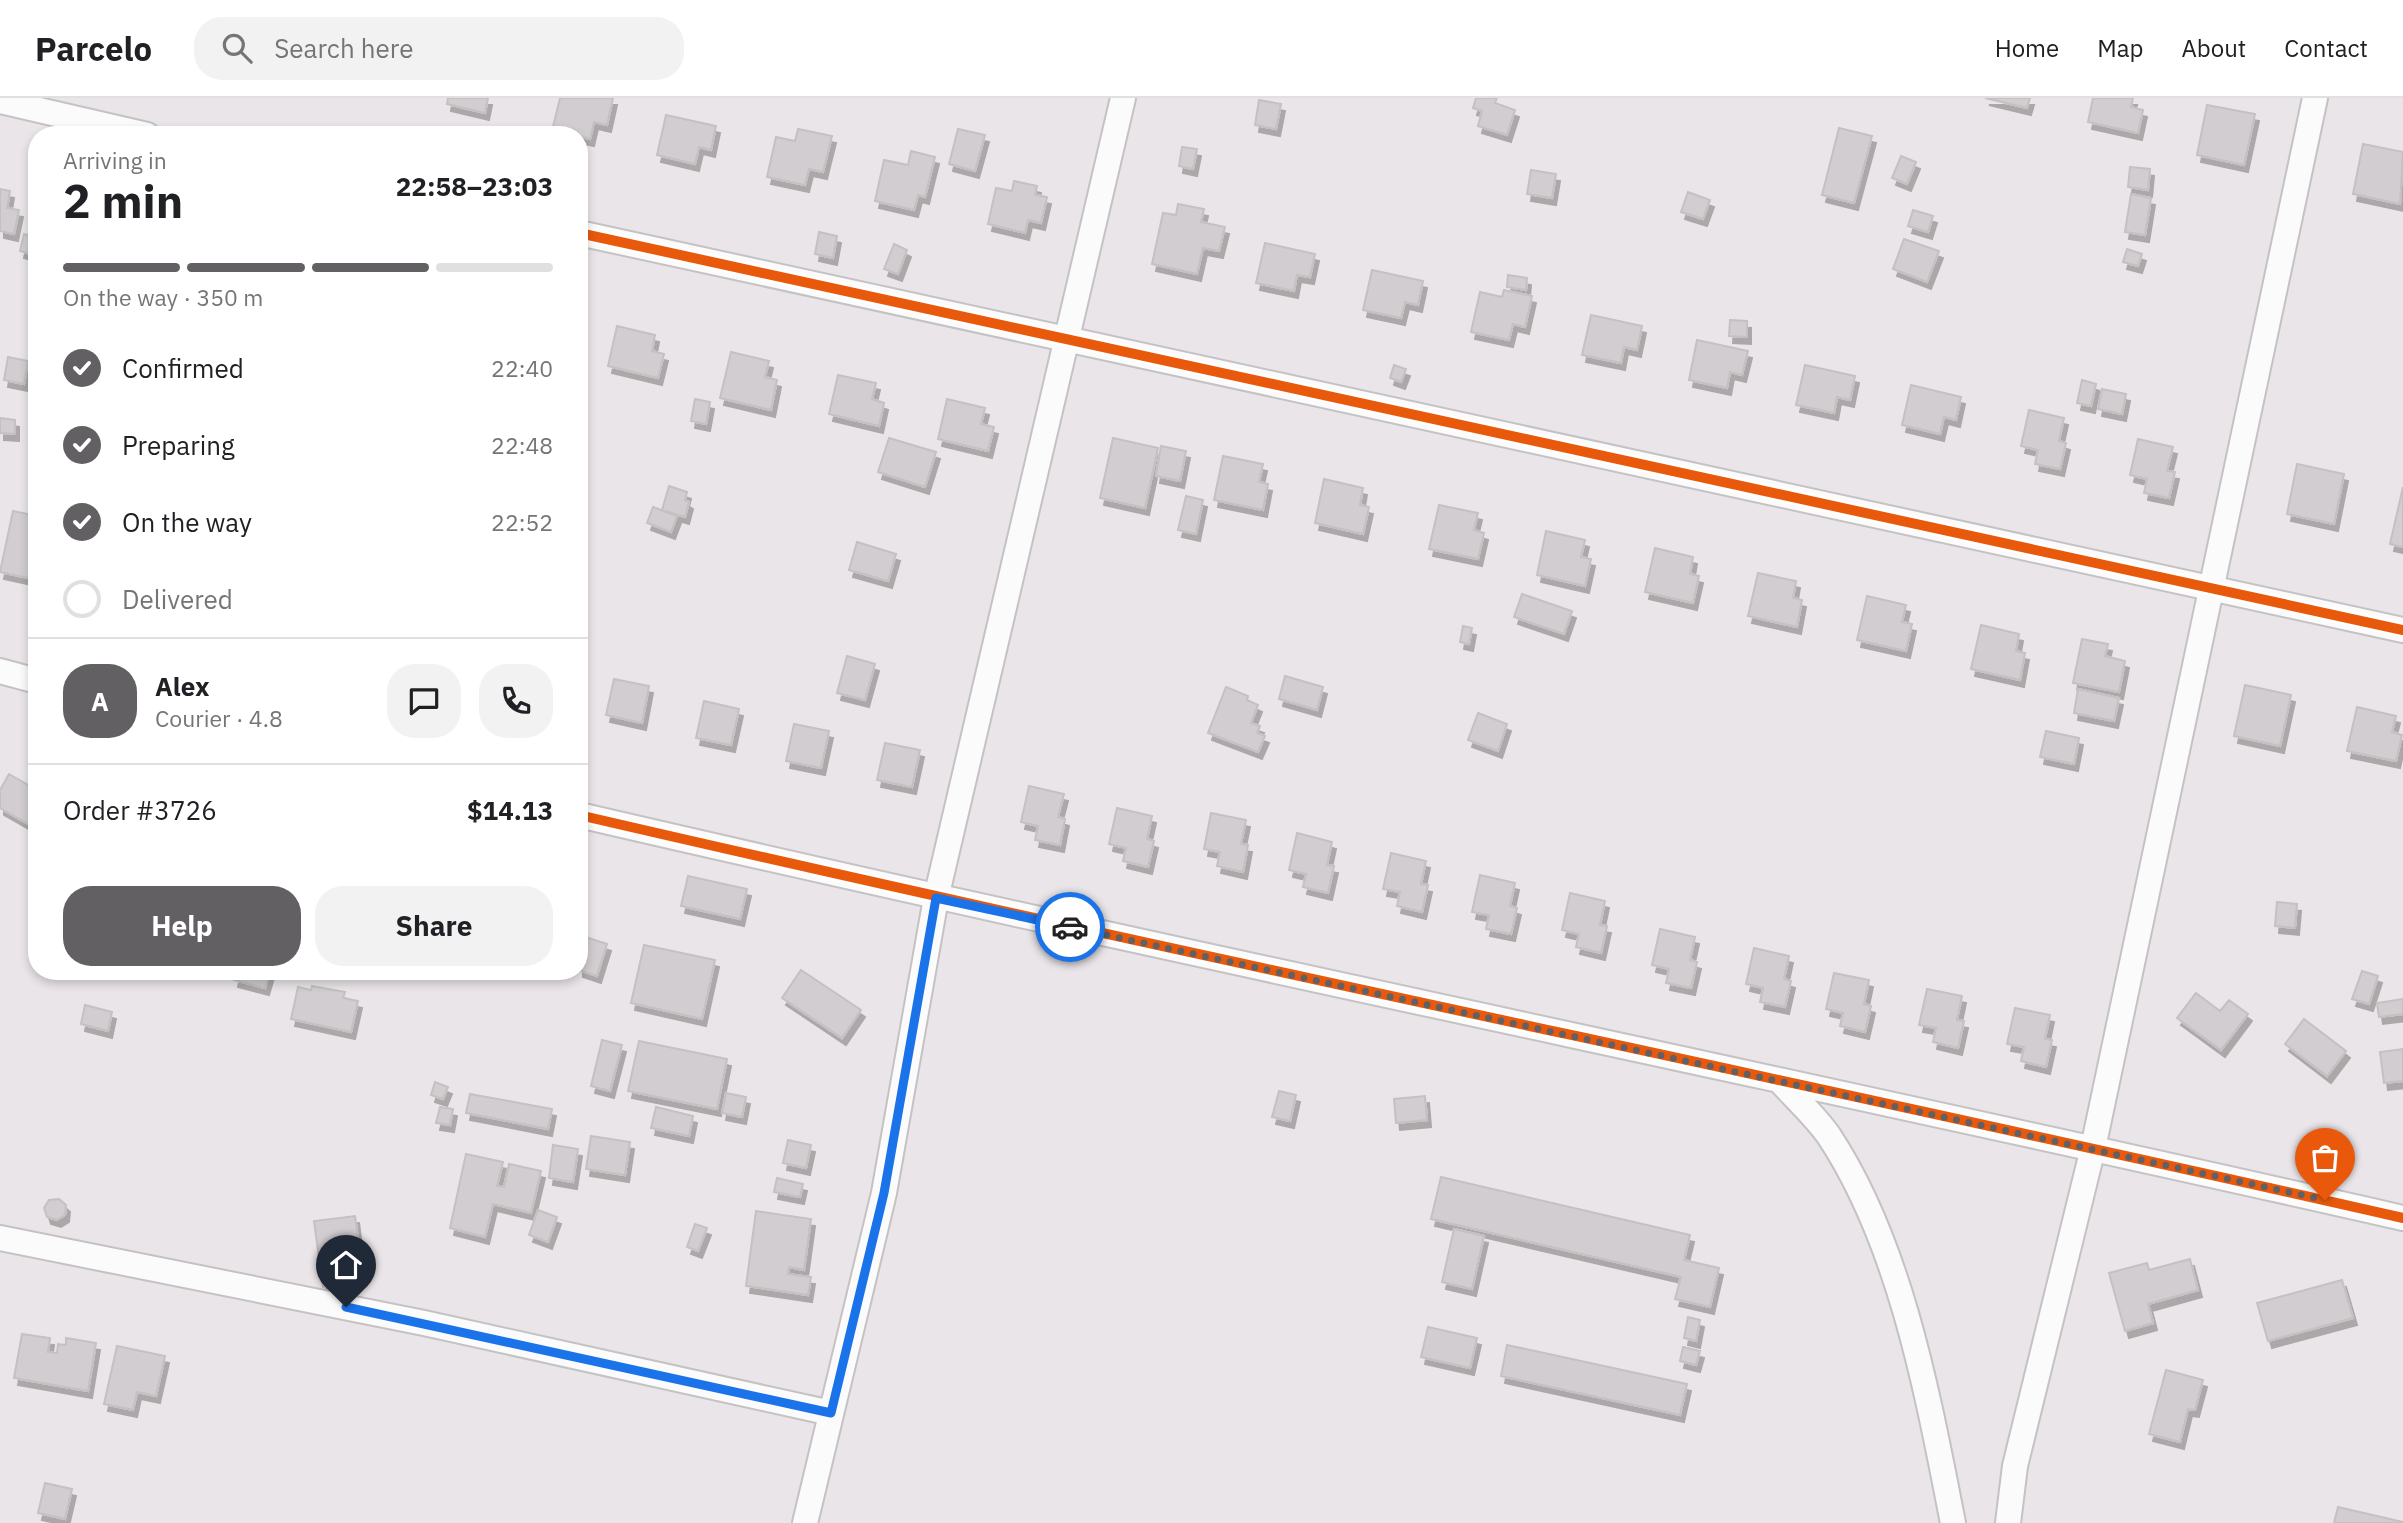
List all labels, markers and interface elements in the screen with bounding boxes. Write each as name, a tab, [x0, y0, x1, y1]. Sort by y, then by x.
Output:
search box	[194, 17, 684, 80]
text: Parcelo	[35, 27, 152, 70]
icon: search	[218, 29, 256, 67]
text: Search here	[274, 31, 414, 65]
text: Home	[1995, 32, 2059, 64]
text: Map	[2097, 32, 2143, 64]
text: About	[2181, 32, 2246, 64]
text: Contact	[2284, 32, 2368, 64]
text: Arriving in	[63, 145, 167, 175]
text: 22:58–23:03	[396, 169, 553, 203]
text: 2 min	[63, 171, 183, 231]
text: On the way · 350 m	[63, 282, 263, 312]
icon: check	[63, 349, 101, 387]
text: Confirmed	[122, 351, 244, 385]
text: 22:40	[491, 353, 553, 383]
icon: check	[63, 426, 101, 464]
text: Preparing	[122, 428, 235, 462]
text: 22:48	[491, 430, 553, 460]
icon: check	[63, 503, 101, 541]
text: On the way	[122, 505, 252, 539]
text: 22:52	[491, 507, 553, 537]
text: Delivered	[122, 582, 233, 616]
button: chat	[387, 664, 461, 738]
button: phone	[479, 664, 553, 738]
text: Alex	[155, 669, 209, 703]
text: A	[91, 684, 109, 718]
text: Courier · 4.8	[155, 703, 283, 733]
text: Order #3726	[63, 793, 217, 827]
text: $14.13	[467, 793, 553, 827]
button: Help	[63, 886, 301, 966]
button: Share	[315, 886, 553, 966]
courier	[1035, 892, 1105, 962]
icon: car	[1051, 908, 1089, 946]
pin	[2295, 1128, 2355, 1200]
icon: bag	[2306, 1139, 2344, 1177]
pin	[316, 1235, 376, 1307]
icon: home	[327, 1246, 365, 1284]

